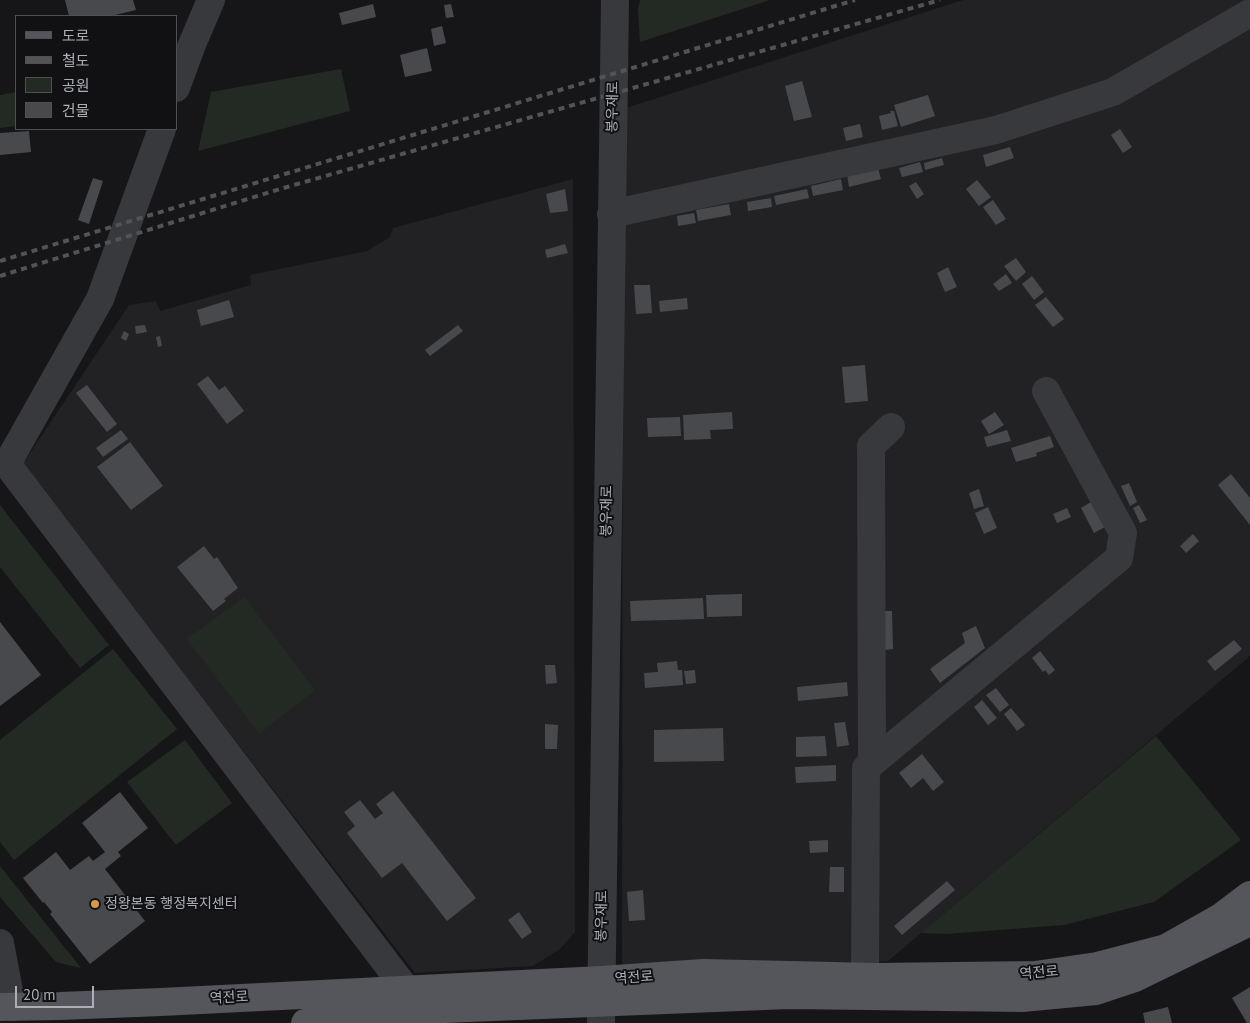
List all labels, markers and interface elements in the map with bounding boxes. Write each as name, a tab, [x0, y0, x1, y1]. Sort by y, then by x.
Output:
legend	[15, 15, 178, 130]
text: 도로	[62, 26, 90, 45]
text: 철도	[62, 51, 90, 70]
text: 공원	[62, 76, 90, 95]
street label: 봉우재로	[604, 81, 622, 133]
text: 건물	[62, 101, 90, 120]
street label: 봉우재로	[598, 485, 616, 537]
street label: 봉우재로	[593, 890, 611, 942]
place label: 정왕본동 행정복지센터	[105, 896, 238, 912]
marker: 정왕본동 행정복지센터	[89, 898, 101, 910]
street label: 역전로	[1019, 963, 1059, 983]
street label: 역전로	[614, 968, 654, 988]
scale bar	[18, 976, 96, 1008]
text: 20 m	[23, 985, 56, 1004]
street label: 역전로	[209, 989, 249, 1007]

